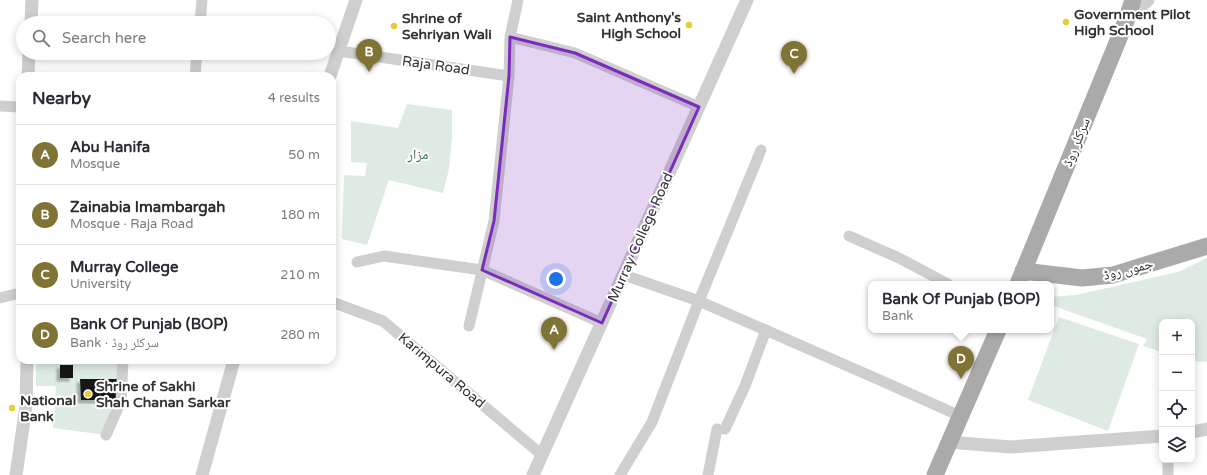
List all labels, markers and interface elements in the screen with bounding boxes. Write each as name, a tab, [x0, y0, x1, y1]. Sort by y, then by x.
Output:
place label: Government Pilot High School	[1074, 6, 1191, 39]
place label: Saint Anthony's High School	[577, 9, 681, 42]
place label: Shrine of Sehriyan Wali	[402, 10, 492, 43]
search box	[16, 16, 336, 60]
marker: Government Pilot High School	[1061, 17, 1071, 27]
marker: Saint Anthony's High School	[684, 20, 694, 30]
marker: Shrine of Sehriyan Wali	[389, 21, 399, 31]
icon: search	[30, 27, 52, 49]
text: Search here	[62, 29, 146, 47]
pin: B	[356, 39, 382, 72]
pin: C	[781, 41, 807, 74]
street label: Raja Road	[401, 52, 471, 79]
text: Nearby	[32, 88, 91, 109]
text: 4 results	[268, 90, 320, 106]
street label: سرکلر روڈ	[1059, 115, 1094, 169]
text: Abu Hanifa	[70, 138, 150, 156]
park label: مزار	[407, 146, 428, 163]
text: A	[40, 147, 50, 163]
text: 50 m	[288, 147, 320, 163]
text: Mosque	[70, 156, 120, 172]
street label: Murray College Road	[604, 170, 677, 305]
text: Zainabia Imambargah	[70, 198, 225, 216]
text: B	[40, 207, 50, 223]
text: 180 m	[280, 207, 320, 223]
text: Mosque · Raja Road	[70, 216, 193, 232]
street label: جموں روڈ	[1101, 255, 1155, 284]
text: Murray College	[70, 258, 178, 276]
text: C	[40, 267, 50, 283]
text: 210 m	[280, 267, 320, 283]
your location	[546, 269, 566, 289]
text: University	[70, 276, 131, 292]
popup	[868, 281, 1054, 333]
text: Bank Of Punjab (BOP)	[882, 290, 1040, 308]
text: Bank	[882, 308, 913, 324]
text: Bank Of Punjab (BOP)	[70, 315, 228, 333]
pin: A	[541, 317, 567, 350]
map controls	[1159, 319, 1195, 463]
button: +	[1159, 319, 1195, 355]
text: D	[40, 327, 50, 343]
text: 280 m	[280, 327, 320, 343]
street label: Karimpura Road	[395, 329, 489, 412]
text: Bank · سرکلر روڈ	[70, 335, 159, 351]
pin: D	[948, 346, 974, 379]
button: −	[1159, 355, 1195, 391]
place label: Shrine of Sakhi Shah Chanan Sarkar	[96, 378, 231, 411]
marker: Shrine of Sakhi Shah Chanan Sarkar	[83, 389, 93, 399]
button: locate	[1159, 391, 1195, 427]
place label: National Bank	[20, 392, 76, 425]
marker: National Bank	[7, 403, 17, 413]
button: layers	[1159, 427, 1195, 463]

